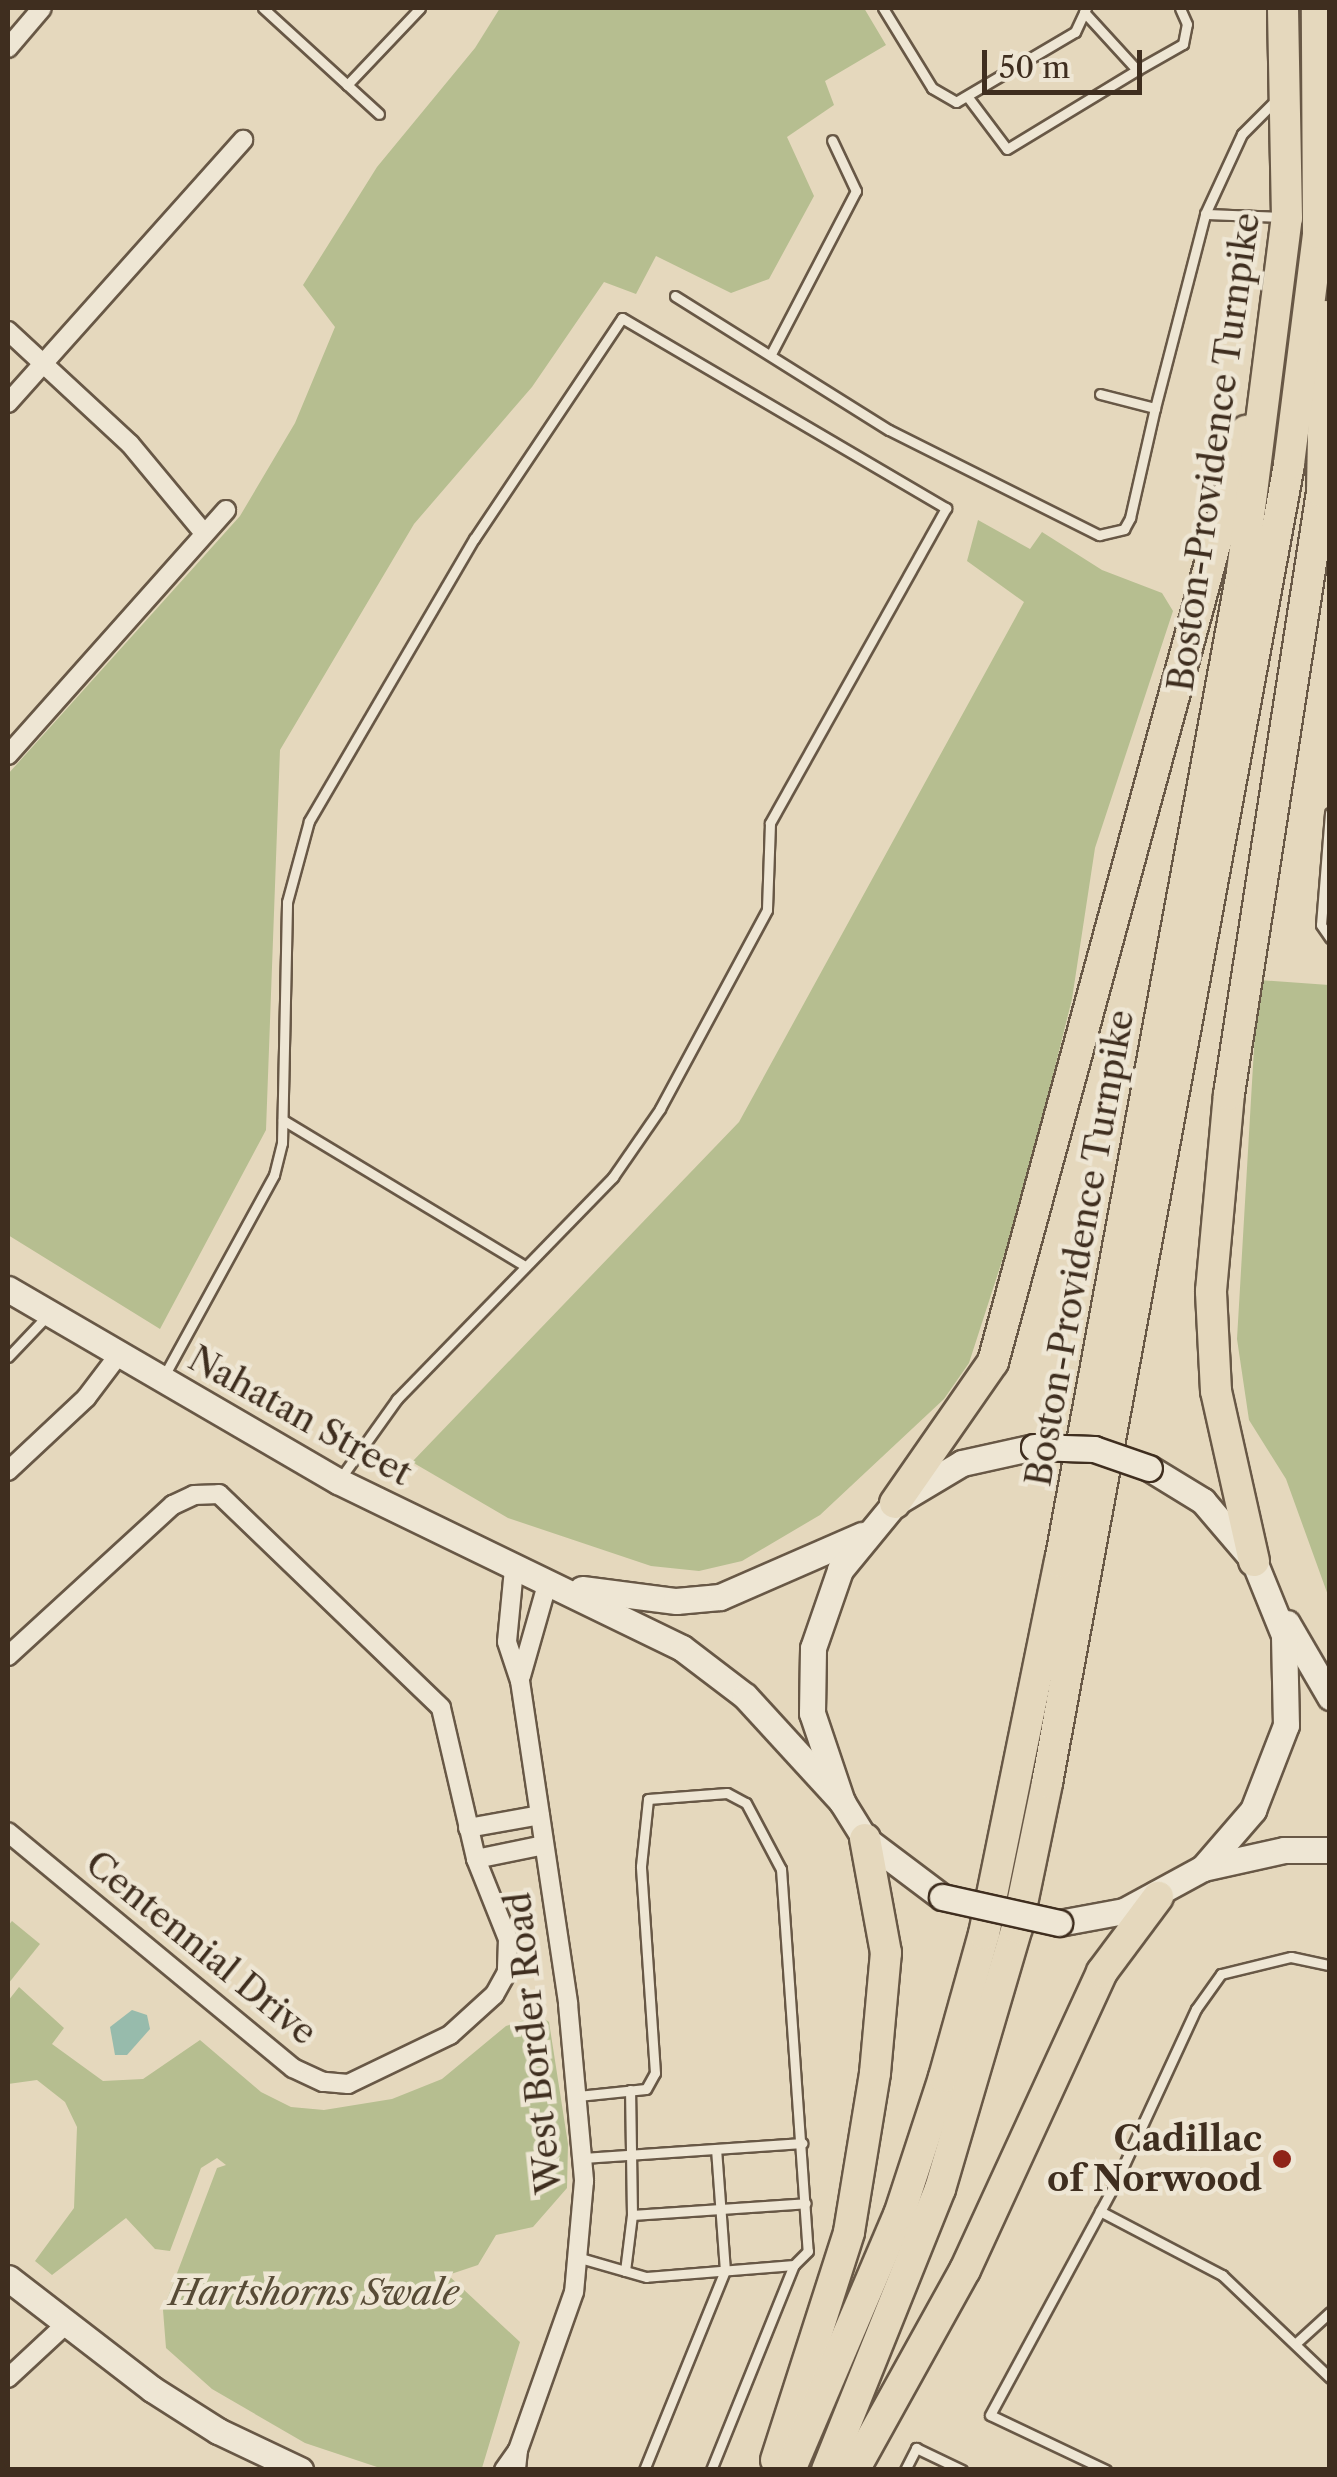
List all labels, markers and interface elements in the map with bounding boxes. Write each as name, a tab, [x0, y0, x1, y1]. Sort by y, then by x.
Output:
scale bar	[987, 30, 1147, 92]
text: 50 m	[999, 49, 1070, 86]
street label: Boston-Providence Turnpike	[1160, 210, 1268, 694]
street label: Boston-Providence Turnpike	[1017, 1006, 1143, 1490]
street label: Nahatan Street	[181, 1337, 419, 1495]
street label: Centennial Drive	[77, 1842, 325, 2054]
street label: West Border Road	[497, 1890, 571, 2196]
place label: Cadillac of Norwood	[1047, 2118, 1262, 2200]
marker: Cadillac of Norwood	[1271, 2148, 1293, 2170]
park label: Hartshorns Swale	[169, 2272, 459, 2314]

